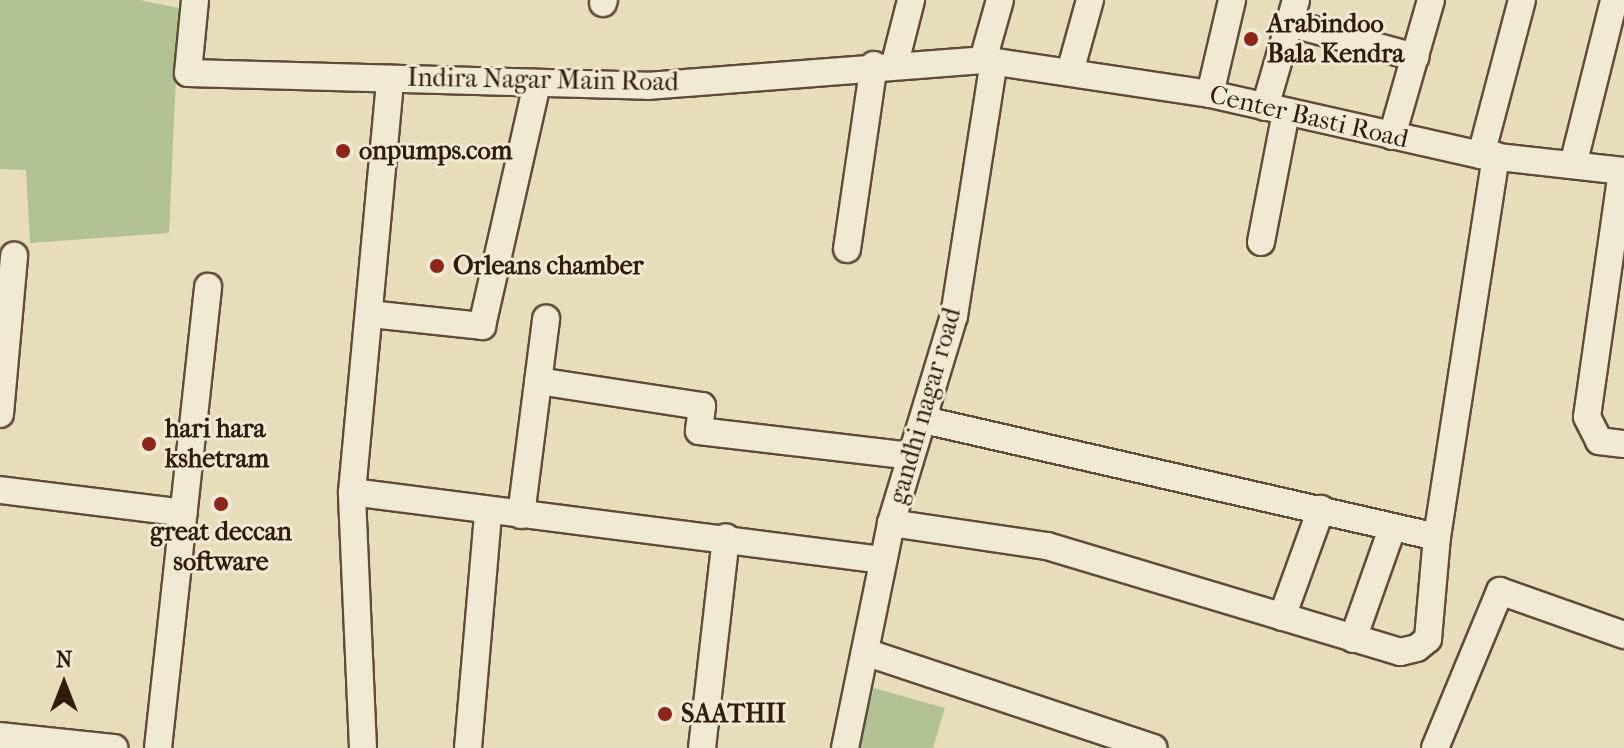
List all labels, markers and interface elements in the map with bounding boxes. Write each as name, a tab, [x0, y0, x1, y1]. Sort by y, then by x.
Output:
place label: Arabindoo Bala Kendra	[1267, 8, 1404, 70]
marker: Arabindoo Bala Kendra	[1242, 30, 1260, 48]
street label: Indira Nagar Main Road	[407, 62, 679, 98]
street label: Center Basti Road	[1207, 79, 1411, 155]
place label: onpumps.com	[359, 135, 512, 167]
marker: onpumps.com	[334, 142, 352, 160]
place label: Orleans chamber	[453, 250, 644, 282]
marker: Orleans chamber	[428, 257, 446, 275]
street label: gandhi nagar road	[882, 304, 968, 508]
place label: hari hara kshetram	[165, 413, 269, 474]
marker: hari hara kshetram	[140, 435, 158, 453]
marker: great deccan software	[212, 495, 230, 513]
place label: great deccan software	[150, 516, 292, 578]
north arrow	[24, 644, 104, 724]
text: N	[56, 647, 72, 673]
place label: SAATHII	[681, 698, 786, 730]
marker: SAATHII	[656, 705, 674, 723]

